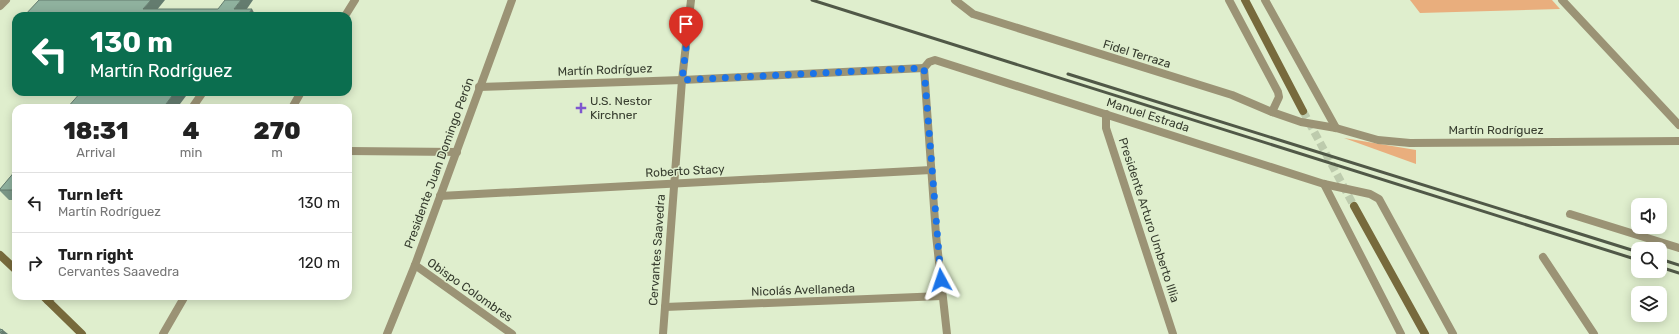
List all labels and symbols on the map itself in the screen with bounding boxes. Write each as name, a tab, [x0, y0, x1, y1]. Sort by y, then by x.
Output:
pin	[669, 7.0, 703, 48]
street label: Fidel Terraza	[1101, 37, 1173, 71]
street label: Martín Rodríguez	[557, 61, 653, 79]
street label: Presidente Juan Domingo Perón	[401, 76, 477, 250]
place label: U.S. Nestor Kirchner	[590, 94, 652, 122]
street label: Manuel Estrada	[1105, 95, 1191, 135]
marker: U.S. Nestor Kirchner	[575, 102, 587, 114]
street label: Martín Rodríguez	[1448, 123, 1544, 137]
street label: Presidente Arturo Umberto Illia	[1116, 136, 1182, 304]
street label: Roberto Stacy	[645, 162, 725, 180]
street label: Cervantes Saavedra	[646, 194, 668, 306]
street label: Obispo Colombres	[425, 255, 515, 325]
position arrow	[920, 259, 962, 301]
street label: Nicolás Avellaneda	[751, 281, 855, 299]

